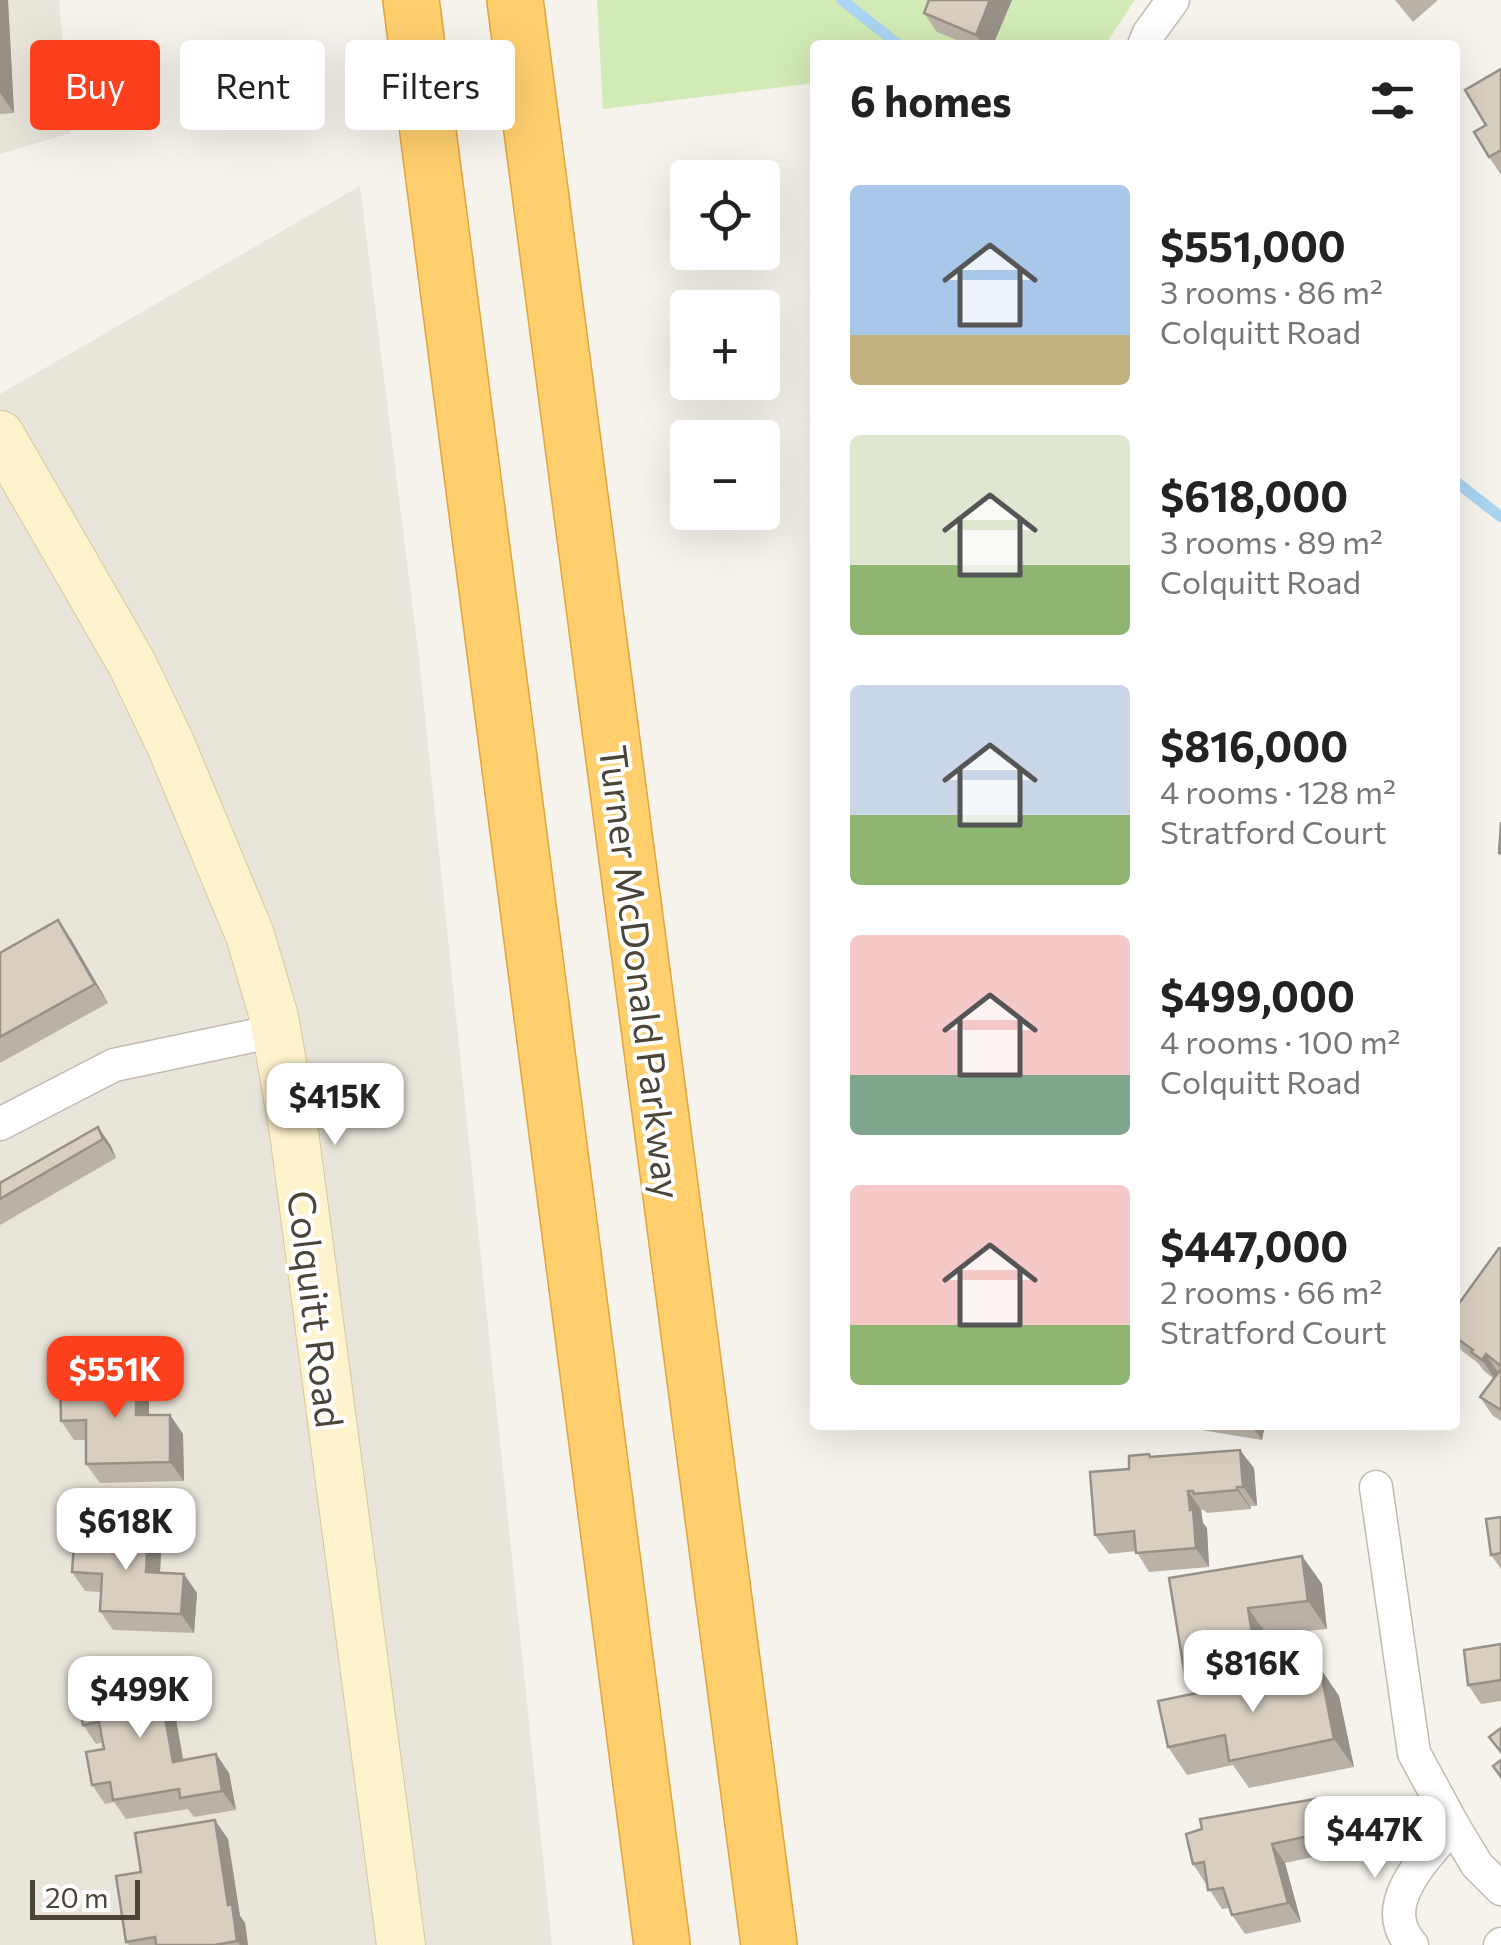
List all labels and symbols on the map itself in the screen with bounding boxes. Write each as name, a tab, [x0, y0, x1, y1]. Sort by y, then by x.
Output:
street label: Turner McDonald Parkway	[591, 742, 693, 1202]
pin: $415K	[265, 1063, 405, 1148]
street label: Colquitt Road	[279, 1188, 355, 1430]
pin: $551K	[45, 1336, 185, 1421]
pin: $618K	[56, 1488, 196, 1573]
pin: $816K	[1183, 1630, 1323, 1715]
pin: $499K	[70, 1656, 210, 1741]
pin: $447K	[1305, 1796, 1445, 1881]
scale bar	[30, 1875, 140, 1920]

